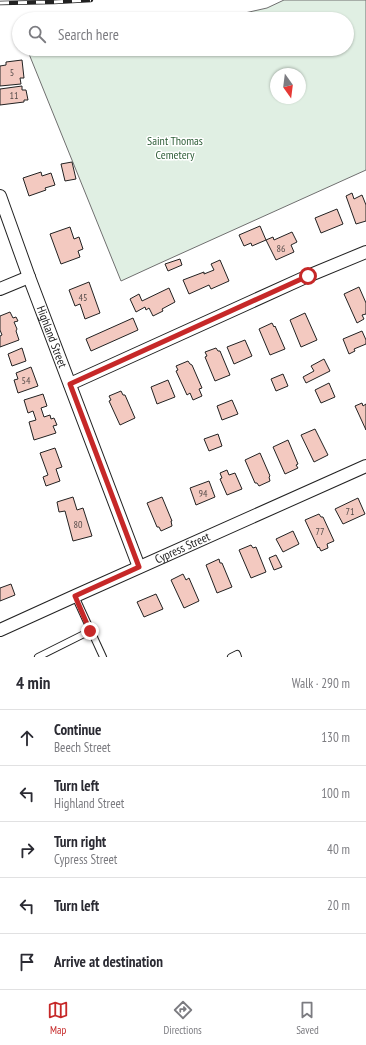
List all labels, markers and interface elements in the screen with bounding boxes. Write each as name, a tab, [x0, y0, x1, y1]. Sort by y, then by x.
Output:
search box	[12, 12, 354, 56]
icon: search	[26, 23, 48, 45]
text: Search here	[58, 25, 119, 44]
house number: 5	[10, 66, 14, 79]
north arrow	[270, 68, 306, 104]
house number: 11	[10, 89, 19, 102]
park label: Saint Thomas Cemetery	[147, 133, 203, 162]
house number: 86	[277, 242, 286, 255]
route start	[299, 267, 317, 285]
house number: 45	[79, 291, 88, 304]
street label: Highland Street	[34, 304, 71, 370]
house number: 54	[22, 374, 31, 387]
house number: 94	[199, 487, 208, 500]
house number: 71	[346, 505, 355, 518]
house number: 80	[74, 518, 83, 531]
house number: 77	[316, 525, 325, 538]
street label: Cypress Street	[152, 528, 213, 566]
route end	[81, 622, 99, 640]
text: 4 min	[16, 672, 50, 694]
text: Walk · 290 m	[292, 675, 350, 692]
text: Continue	[54, 720, 101, 739]
icon: ahead	[16, 727, 38, 749]
text: 130 m	[321, 729, 350, 746]
text: Beech Street	[54, 739, 111, 756]
text: Turn left	[54, 776, 99, 795]
icon: left	[16, 783, 38, 805]
text: 100 m	[321, 785, 350, 802]
text: Highland Street	[54, 795, 124, 812]
text: Turn right	[54, 832, 106, 851]
icon: right	[16, 839, 38, 861]
text: 40 m	[327, 841, 350, 858]
text: Cypress Street	[54, 851, 117, 868]
icon: left	[16, 895, 38, 917]
text: Turn left	[54, 896, 99, 915]
text: 20 m	[327, 897, 350, 914]
icon: arrive	[16, 951, 38, 973]
text: Arrive at destination	[54, 952, 163, 971]
tab: Map	[47, 999, 69, 1037]
tab: Directions	[164, 999, 202, 1037]
tab: Saved	[296, 999, 319, 1037]

